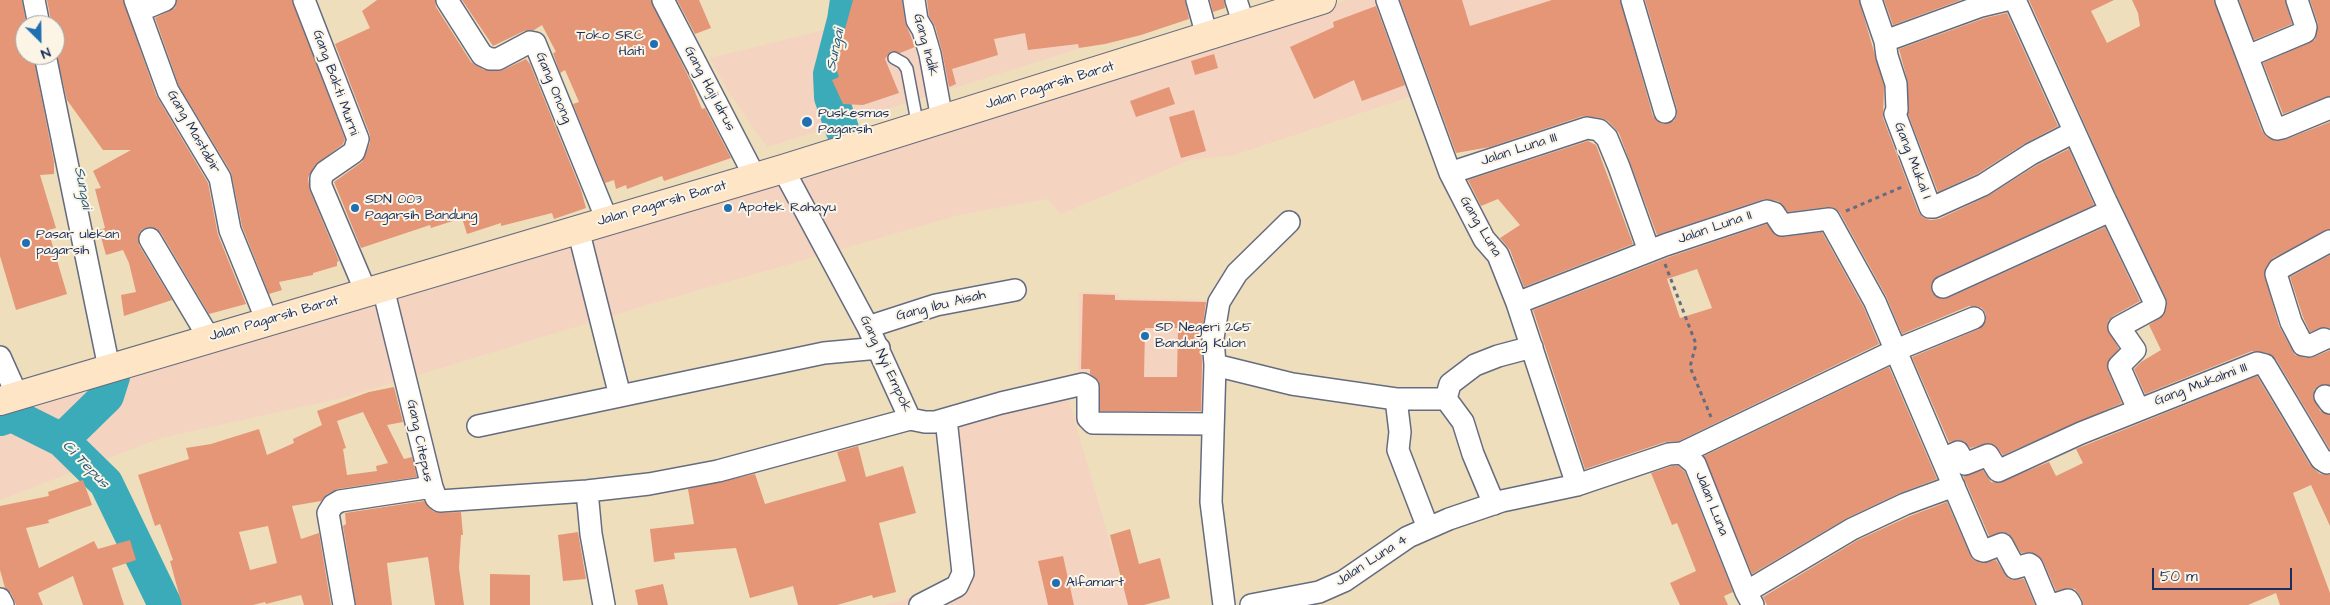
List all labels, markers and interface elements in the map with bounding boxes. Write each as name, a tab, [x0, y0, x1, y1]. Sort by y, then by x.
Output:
street label: Gang Indik	[909, 12, 941, 78]
north arrow	[15, 15, 65, 65]
water label: Sungai	[823, 27, 849, 73]
street label: Gang Bakti Murni	[308, 28, 362, 138]
place label: Toko SRC Haiti	[576, 28, 644, 60]
marker: Toko SRC Haiti	[648, 38, 660, 50]
text: N	[38, 42, 53, 64]
street label: Gang Haji Idrus	[680, 44, 738, 134]
street label: Gang Onong	[531, 50, 575, 126]
street label: Jalan Pagarsih Barat	[984, 58, 1116, 114]
street label: Gang Mastabir	[163, 88, 223, 176]
place label: Puskesmas Pagarsih	[818, 106, 889, 138]
marker: Puskesmas Pagarsih	[800, 115, 814, 129]
street label: Gang Mukal I	[1890, 120, 1934, 202]
street label: Jalan Luna III	[1479, 130, 1559, 170]
water label: Sungai	[69, 165, 95, 211]
street label: Jalan Pagarsih Barat	[595, 177, 729, 231]
place label: SDN 003 Pagarsih Bandung	[365, 192, 477, 224]
street label: Gang Luna	[1455, 194, 1505, 260]
place label: Apotek Rahayu	[738, 200, 836, 216]
marker: SDN 003 Pagarsih Bandung	[349, 202, 361, 214]
marker: Apotek Rahayu	[722, 202, 734, 214]
street label: Jalan Luna II	[1676, 207, 1754, 249]
place label: Pasar ulekan pagarsih	[36, 227, 119, 260]
marker: Pasar ulekan pagarsih	[20, 237, 32, 249]
street label: Gang Ibu Aisah	[895, 287, 987, 325]
street label: Jalan Pagarsih Barat	[207, 292, 341, 346]
street label: Gang Nyi Empok	[855, 313, 915, 415]
place label: SD Negeri 265 Bandung Kulon	[1155, 320, 1252, 352]
marker: SD Negeri 265 Bandung Kulon	[1139, 330, 1151, 342]
street label: Gang Mukalmi III	[2152, 360, 2250, 410]
street label: Gang Citepus	[402, 398, 436, 484]
water label: Ci Tepus	[58, 437, 112, 493]
street label: Jalan Luna	[1691, 470, 1731, 538]
street label: Jalan Luna 4	[1333, 531, 1411, 591]
scale bar	[2155, 558, 2295, 590]
text: 50 m	[2160, 566, 2198, 587]
place label: Alfamart	[1066, 575, 1124, 591]
marker: Alfamart	[1050, 577, 1062, 589]

